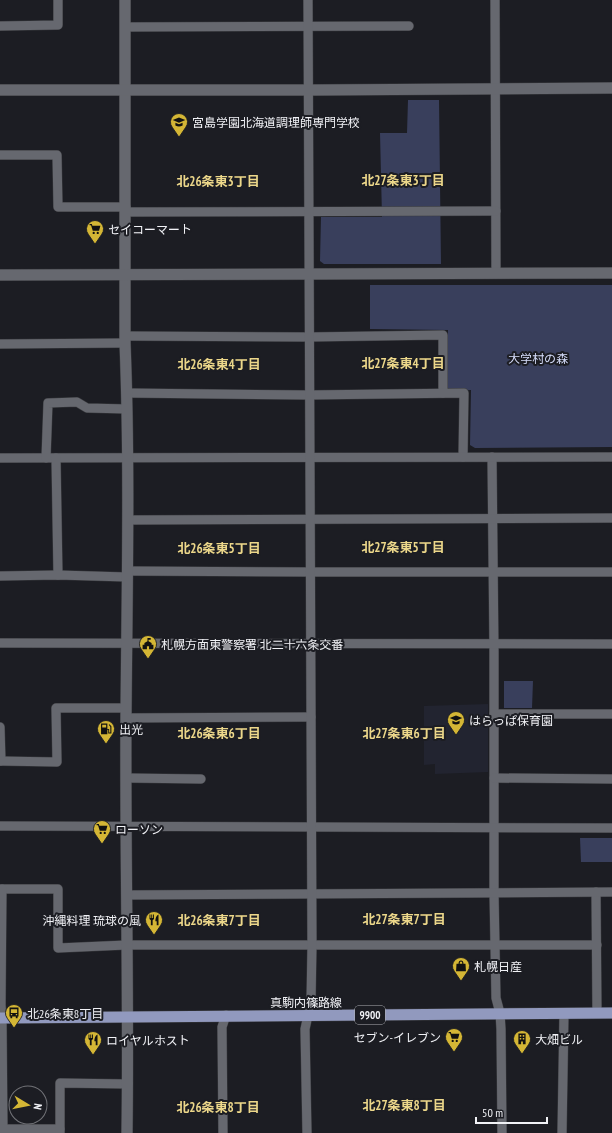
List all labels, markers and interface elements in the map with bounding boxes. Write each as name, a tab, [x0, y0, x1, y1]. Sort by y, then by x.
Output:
school or university icon: 宮島学園北海道調理師専門学校	[169, 112, 189, 137]
place label: 宮島学園北海道調理師専門学校	[192, 115, 360, 130]
district label: 北27条東3丁目	[361, 172, 445, 189]
district label: 北26条東3丁目	[176, 173, 260, 190]
supermarket icon: セイコーマート	[85, 219, 105, 244]
place label: セイコーマート	[108, 222, 192, 237]
park label: 大学村の森	[508, 351, 568, 366]
district label: 北27条東4丁目	[361, 355, 445, 372]
district label: 北26条東4丁目	[177, 356, 261, 373]
district label: 北27条東5丁目	[361, 539, 445, 556]
district label: 北26条東5丁目	[177, 540, 261, 557]
public building icon: 札幌方面東警察署 北二十六条交番	[138, 634, 158, 659]
place label: 札幌方面東警察署 北二十六条交番	[161, 637, 344, 652]
school or university icon: はらっぱ保育園	[446, 710, 466, 735]
place label: はらっぱ保育園	[469, 713, 553, 728]
fuel station icon: 出光	[96, 719, 116, 744]
place label: 出光	[119, 722, 143, 737]
district label: 北26条東6丁目	[177, 725, 261, 742]
district label: 北27条東6丁目	[362, 725, 446, 742]
supermarket icon: ローソン	[92, 819, 112, 844]
place label: ローソン	[115, 822, 163, 837]
restaurant icon: 沖縄料理 琉球の風	[144, 910, 164, 935]
district label: 北27条東7丁目	[362, 911, 446, 928]
district label: 北26条東7丁目	[177, 912, 261, 929]
place label: 沖縄料理 琉球の風	[42, 913, 141, 928]
shop icon: 札幌日産	[451, 956, 471, 981]
place label: 札幌日産	[474, 959, 522, 974]
street label: 真駒内篠路線	[270, 995, 342, 1010]
bus stop icon: 北26条東8丁目	[4, 1003, 24, 1028]
place label: 北26条東8丁目	[27, 1006, 103, 1021]
road number: 9900	[355, 1006, 385, 1024]
supermarket icon: セブン-イレブン	[444, 1027, 464, 1052]
building icon: 大畑ビル	[512, 1029, 532, 1054]
restaurant icon: ロイヤルホスト	[83, 1030, 103, 1055]
place label: セブン-イレブン	[354, 1030, 441, 1045]
place label: 大畑ビル	[535, 1032, 583, 1047]
place label: ロイヤルホスト	[106, 1033, 190, 1048]
north arrow	[8, 1085, 48, 1125]
district label: 北27条東8丁目	[362, 1097, 446, 1114]
district label: 北26条東8丁目	[176, 1099, 260, 1116]
scale bar	[476, 1099, 547, 1125]
text: N	[30, 1103, 45, 1111]
text: 50 m	[482, 1105, 503, 1120]

